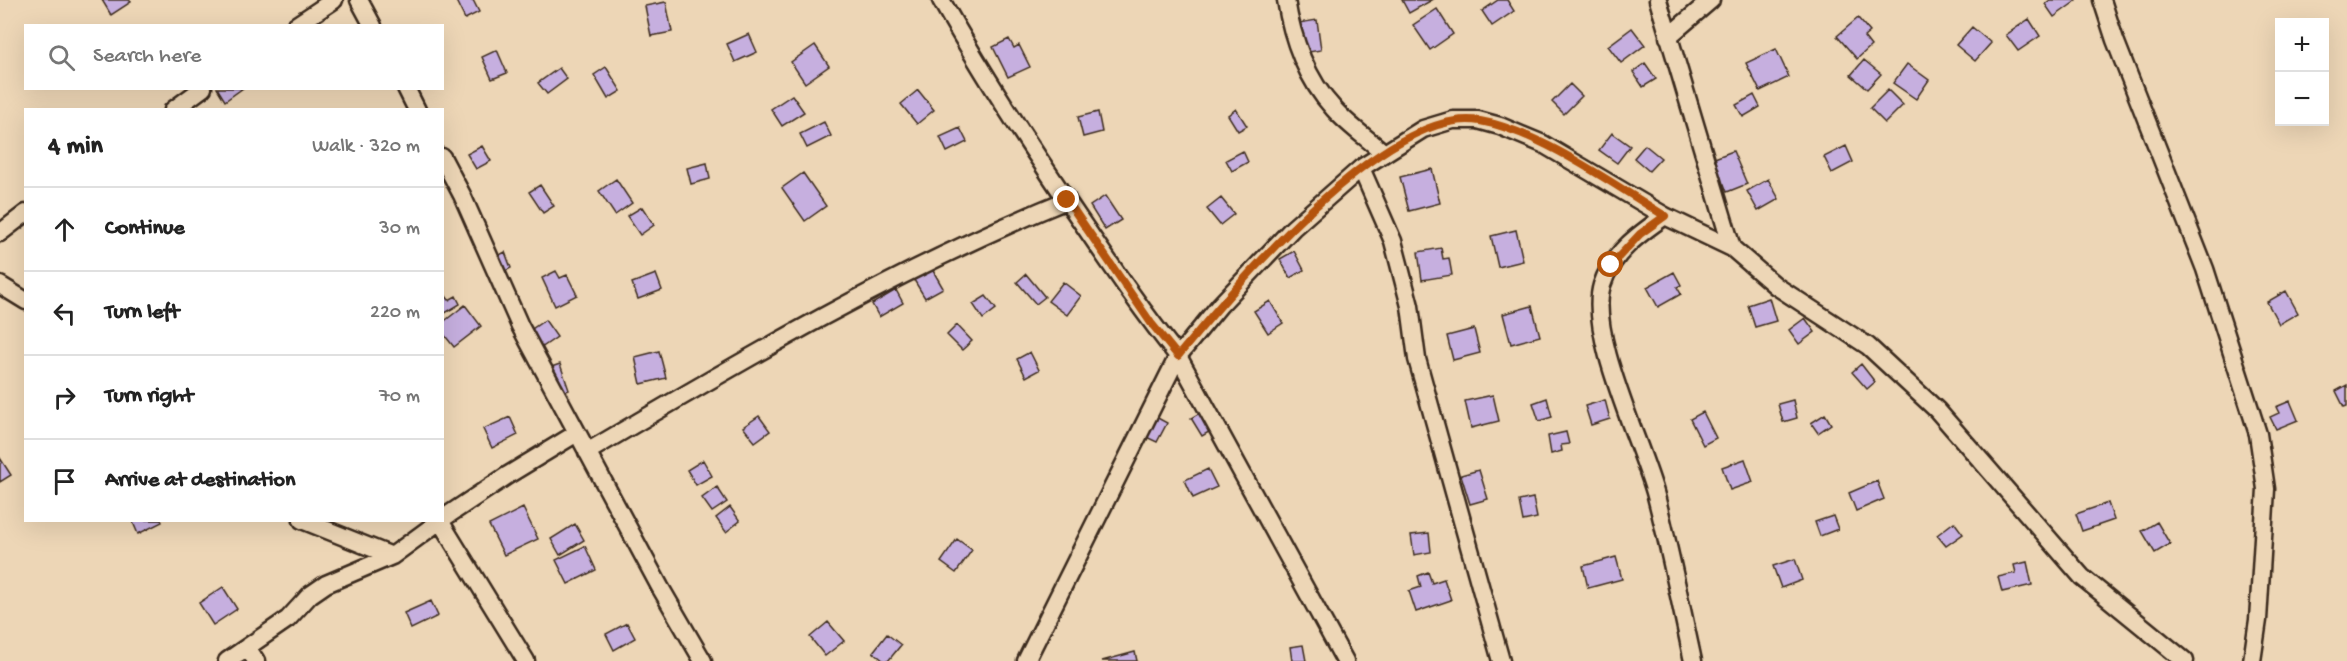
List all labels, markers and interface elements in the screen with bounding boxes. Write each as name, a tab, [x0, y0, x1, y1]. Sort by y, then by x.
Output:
map controls	[2275, 18, 2329, 126]
button: +	[2275, 18, 2329, 72]
search box	[24, 24, 444, 90]
icon: search	[45, 41, 78, 74]
text: Search here	[93, 44, 201, 70]
button: −	[2275, 72, 2329, 126]
text: 4 min	[48, 132, 103, 163]
text: Walk · 320 m	[312, 136, 420, 159]
route end	[1053, 186, 1079, 212]
icon: ahead	[48, 213, 81, 246]
text: Continue	[105, 216, 185, 242]
text: 30 m	[379, 218, 420, 241]
route start	[1597, 251, 1623, 277]
icon: left	[48, 297, 81, 330]
text: Turn left	[105, 300, 179, 326]
text: 220 m	[370, 302, 420, 325]
icon: right	[48, 381, 81, 414]
text: Turn right	[105, 384, 193, 410]
text: 70 m	[379, 386, 420, 409]
icon: arrive	[48, 465, 81, 498]
text: Arrive at destination	[105, 468, 295, 494]

